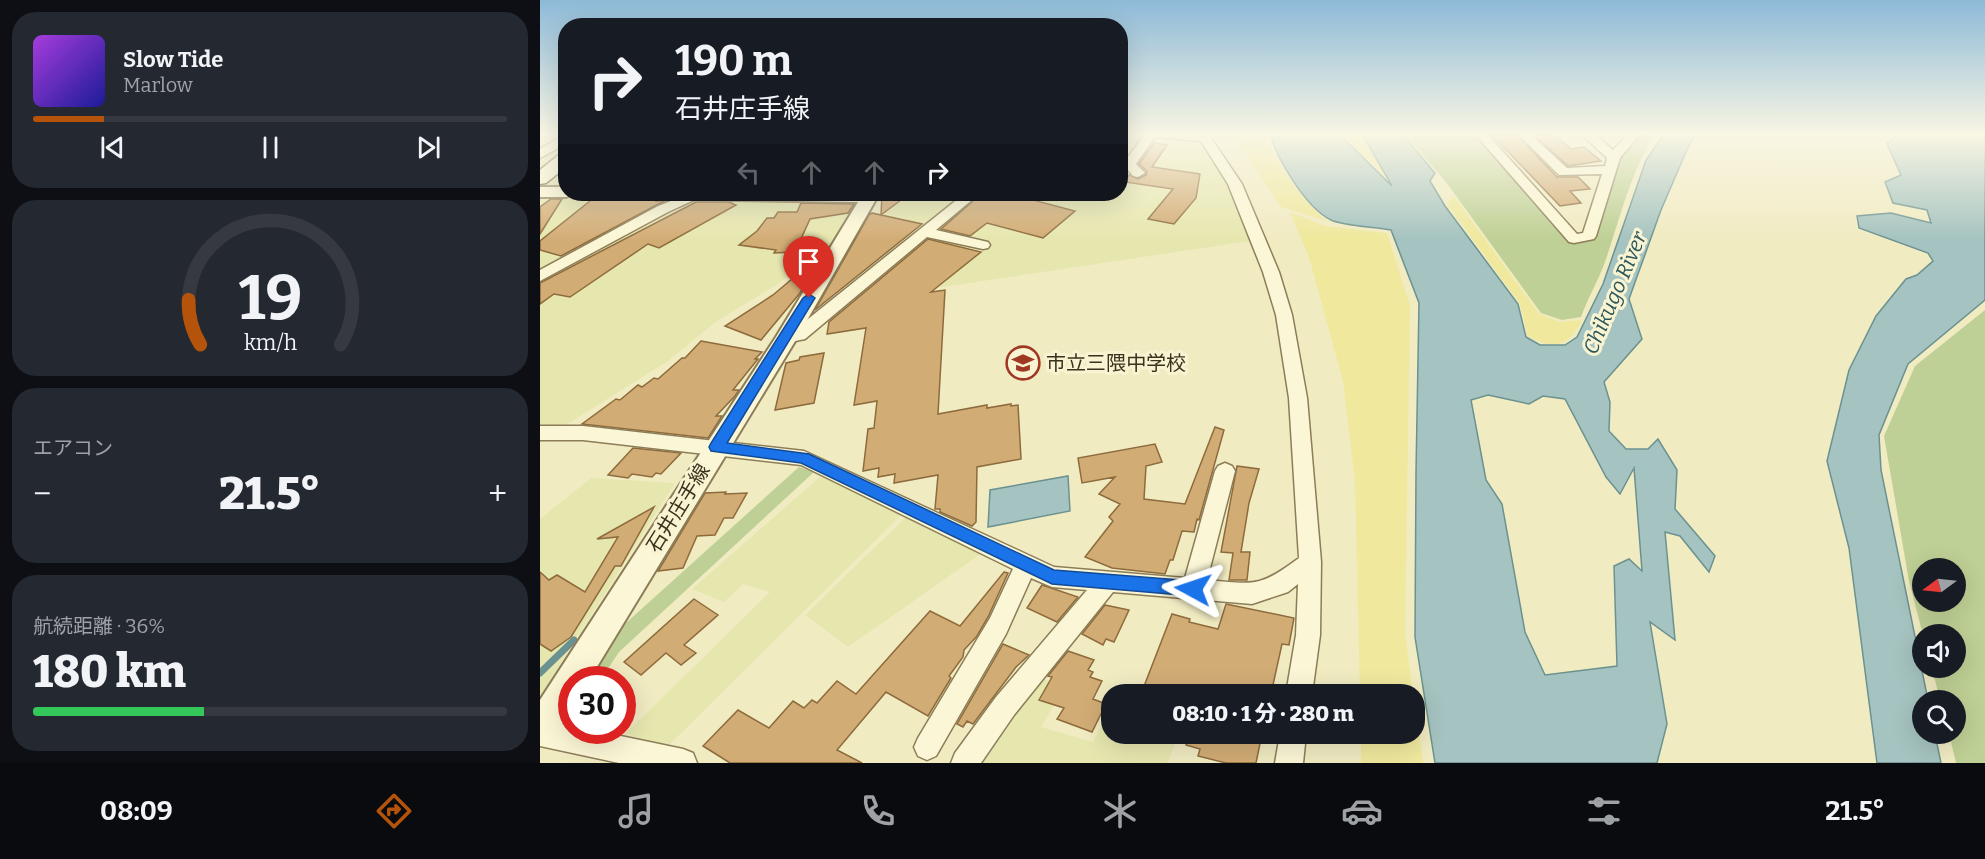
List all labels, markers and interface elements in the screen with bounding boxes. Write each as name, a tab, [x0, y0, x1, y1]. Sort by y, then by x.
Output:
text: 190 m	[675, 36, 792, 86]
icon: right	[576, 42, 654, 120]
text: Slow Tide	[123, 46, 223, 73]
text: Marlow	[123, 73, 193, 97]
text: 石井庄手線	[675, 93, 810, 125]
icon: previous	[96, 131, 129, 164]
icon: pause	[254, 131, 287, 164]
icon: next	[412, 131, 445, 164]
icon: left	[732, 156, 765, 189]
icon: ahead	[795, 156, 828, 189]
icon: ahead	[858, 156, 891, 189]
icon: right	[921, 156, 954, 189]
water label: Chikugo River	[1578, 227, 1653, 358]
pin	[783, 236, 834, 298]
icon: arrive	[792, 245, 825, 278]
text: 19	[238, 261, 302, 336]
text: km/h	[243, 330, 297, 356]
school or university icon: 市立三隈中学校	[1005, 345, 1041, 381]
place label: 市立三隈中学校	[1046, 351, 1186, 375]
text: エアコン	[33, 436, 113, 460]
street label: 石井庄手線	[641, 459, 715, 557]
text: 21.5°	[219, 467, 320, 521]
text: −	[33, 474, 51, 514]
text: +	[488, 474, 507, 514]
position arrow	[1161, 557, 1225, 621]
north arrow	[1912, 558, 1966, 612]
map controls	[1912, 558, 1966, 744]
text: 航続距離 · 36%	[33, 614, 165, 638]
button: sound	[1912, 624, 1966, 678]
text: 180 km	[33, 645, 186, 699]
speed limit sign: 30	[558, 666, 636, 744]
button: search	[1912, 690, 1966, 744]
text: 08:10 · 1 分 · 280 m	[1172, 700, 1354, 727]
icon: directions	[373, 790, 415, 832]
icon: music	[615, 790, 657, 832]
icon: phone	[857, 790, 899, 832]
icon: climate	[1099, 790, 1141, 832]
icon: car	[1341, 790, 1383, 832]
icon: filters	[1583, 790, 1625, 832]
text: 08:09	[100, 795, 173, 827]
text: 21.5°	[1825, 795, 1885, 827]

